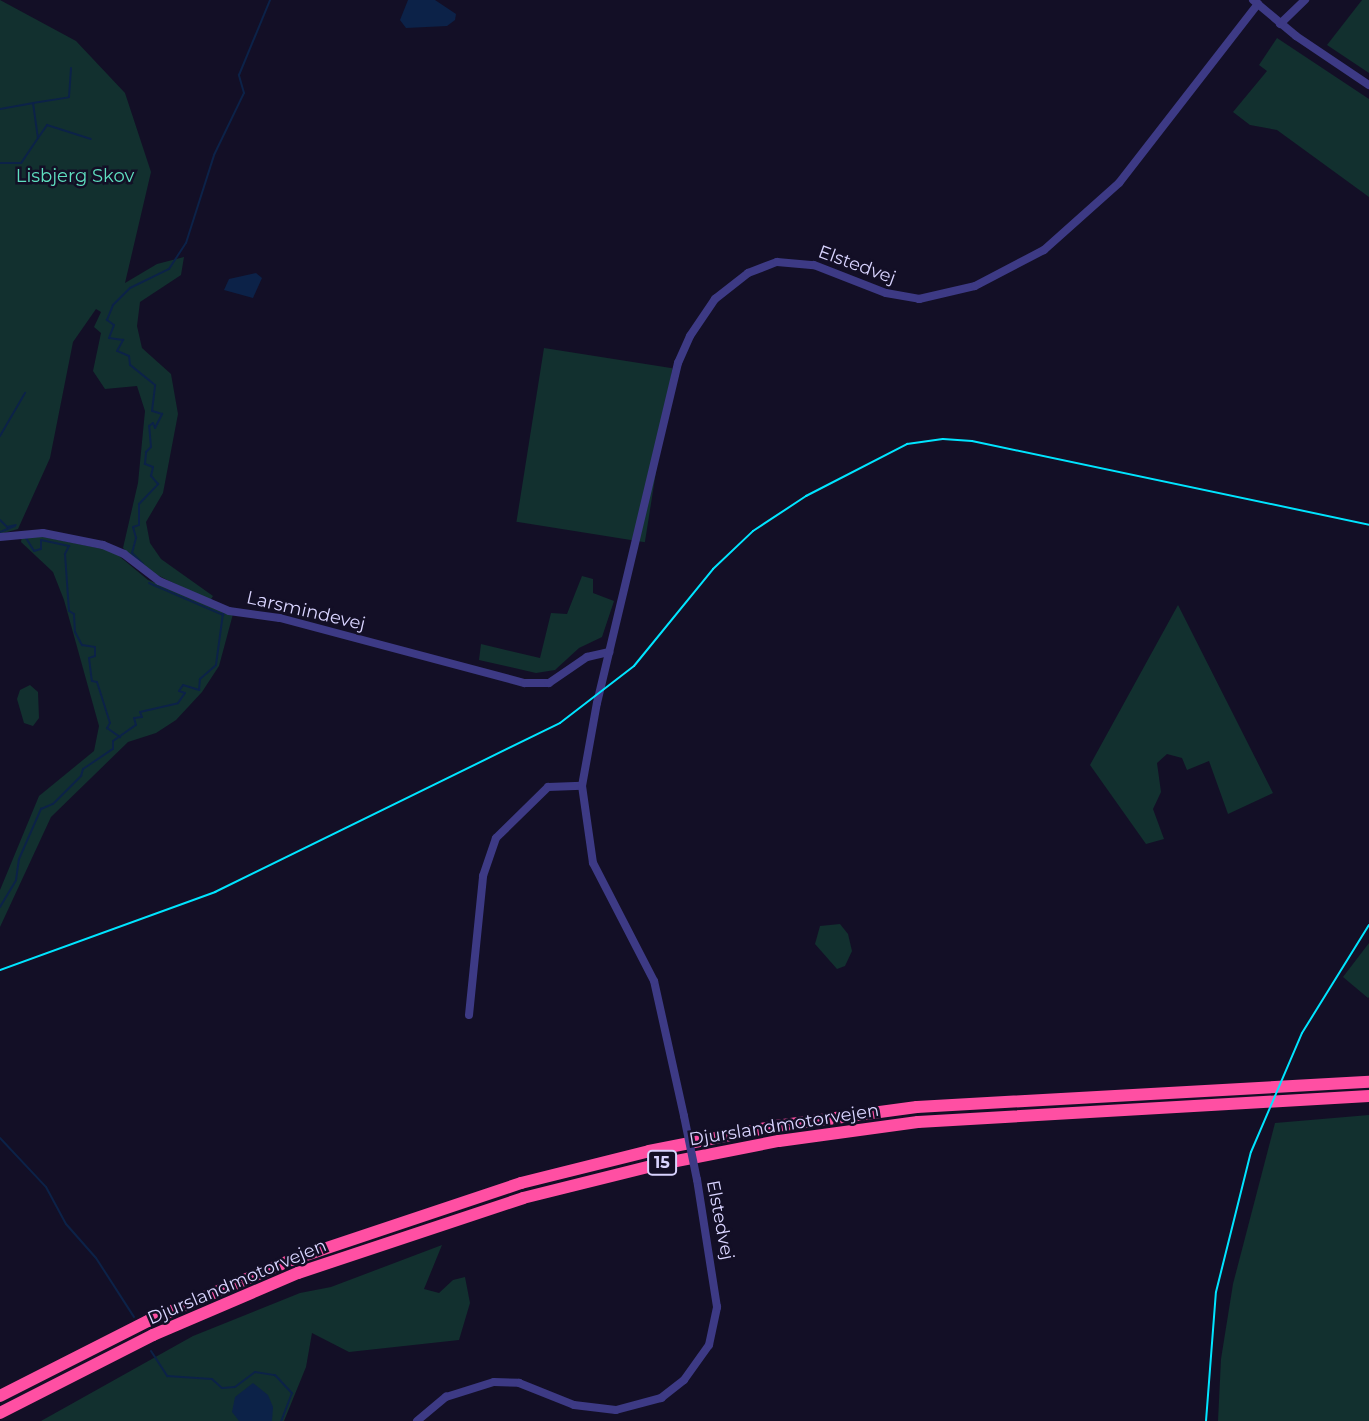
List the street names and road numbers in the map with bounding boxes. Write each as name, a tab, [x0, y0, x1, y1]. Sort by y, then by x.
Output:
street label: Elstedvej	[815, 241, 899, 289]
street label: Larsmindevej	[244, 587, 368, 635]
street label: Djurslandmotorvejen	[687, 1099, 881, 1151]
road number: 15	[646, 1150, 678, 1176]
street label: Elstedvej	[702, 1178, 738, 1262]
street label: Djurslandmotorvejen	[144, 1235, 330, 1329]

